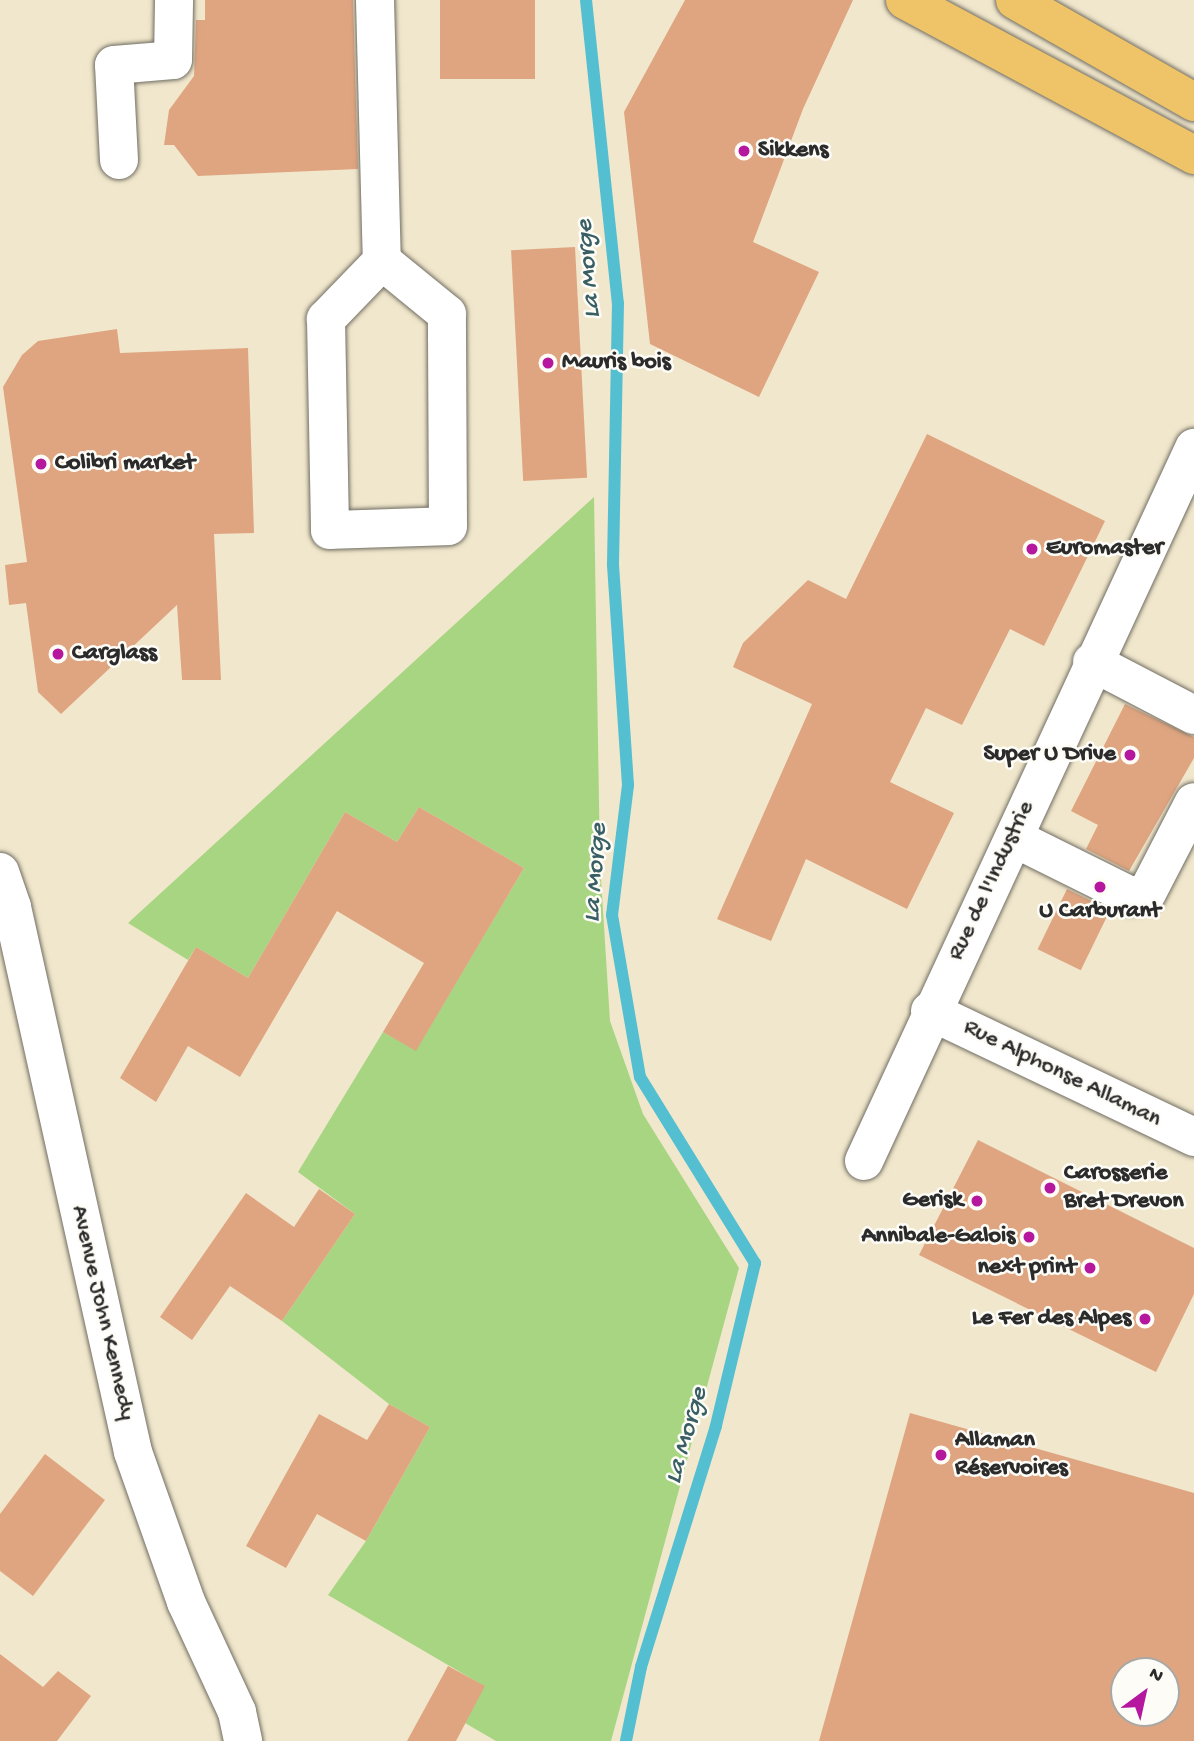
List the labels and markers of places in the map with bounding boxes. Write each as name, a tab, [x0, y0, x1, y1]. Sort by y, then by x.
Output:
place label: Sikkens	[758, 137, 828, 165]
marker: Sikkens	[736, 143, 752, 159]
place label: Mauris bois	[562, 349, 671, 377]
marker: Mauris bois	[540, 355, 556, 371]
place label: Colibri market	[55, 450, 195, 478]
marker: Colibri market	[33, 456, 49, 472]
place label: Euromaster	[1046, 535, 1163, 563]
marker: Euromaster	[1024, 541, 1040, 557]
place label: Carglass	[72, 640, 157, 668]
marker: Carglass	[50, 646, 66, 662]
place label: Super U Drive	[983, 741, 1116, 769]
marker: Super U Drive	[1122, 747, 1138, 763]
marker: U Carburant	[1092, 879, 1108, 895]
place label: U Carburant	[1039, 898, 1161, 926]
place label: Carosserie Bret Drevon	[1064, 1160, 1184, 1216]
marker: Carosserie Bret Drevon	[1042, 1180, 1058, 1196]
place label: Gerisk	[902, 1187, 963, 1215]
marker: Gerisk	[969, 1193, 985, 1209]
place label: Annibale-Galois	[861, 1223, 1015, 1251]
marker: Annibale-Galois	[1021, 1229, 1037, 1245]
place label: next print	[977, 1254, 1076, 1282]
marker: next print	[1082, 1260, 1098, 1276]
place label: Le Fer des Alpes	[972, 1305, 1131, 1333]
marker: Le Fer des Alpes	[1137, 1311, 1153, 1327]
place label: Allaman Réservoires	[955, 1427, 1068, 1483]
marker: Allaman Réservoires	[933, 1447, 949, 1463]

